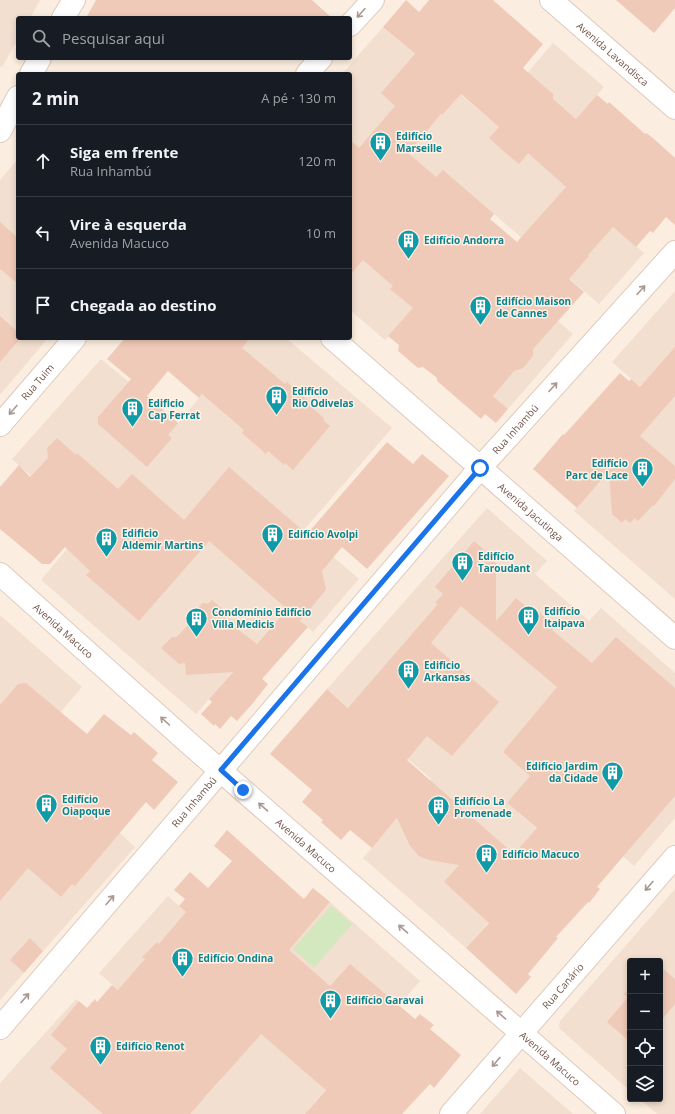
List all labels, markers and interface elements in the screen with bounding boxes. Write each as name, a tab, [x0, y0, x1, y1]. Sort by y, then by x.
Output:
one-way arrow	[357, 7, 366, 18]
search box	[16, 16, 352, 60]
street label: Avenida Lavandisca	[574, 19, 652, 89]
icon: search	[30, 27, 52, 49]
text: Pesquisar aqui	[62, 28, 165, 48]
text: 2 min	[32, 87, 79, 110]
text: A pé · 130 m	[261, 89, 336, 107]
building icon: Edifício Marseille	[367, 129, 393, 162]
place label: Edifício Marseille	[396, 129, 442, 155]
text: Siga em frente	[70, 142, 178, 162]
icon: ahead	[32, 150, 54, 172]
text: 120 m	[298, 152, 336, 170]
text: Rua Inhambú	[70, 162, 151, 180]
text: Vire à esquerda	[70, 214, 187, 234]
icon: left	[32, 222, 54, 244]
text: 10 m	[306, 224, 336, 242]
building icon: Edifício Andorra	[396, 227, 422, 260]
place label: Edifício Andorra	[424, 233, 504, 247]
text: Avenida Macuco	[70, 234, 169, 252]
one-way arrow	[636, 285, 645, 295]
icon: arrive	[32, 294, 54, 316]
building icon: Edifício Maison de Cannes	[468, 294, 494, 327]
place label: Edifício Maison de Cannes	[496, 294, 571, 320]
text: Chegada ao destino	[70, 295, 217, 315]
street label: Rua Tuim	[18, 361, 57, 403]
one-way arrow	[549, 382, 558, 392]
building icon: Edifício Rio Odivelas	[263, 384, 289, 417]
place label: Edifício Rio Odivelas	[292, 384, 353, 410]
building icon: Edificio Cap Ferrat	[119, 396, 145, 429]
place label: Edificio Cap Ferrat	[148, 396, 201, 422]
street label: Rua Inhambú	[489, 401, 541, 457]
one-way arrow	[9, 405, 18, 415]
place label: Edifício Parc de Lace	[566, 456, 628, 482]
building icon: Edifício Parc de Lace	[630, 456, 656, 489]
route start	[471, 459, 489, 477]
street label: Avenida Jacutinga	[495, 479, 566, 544]
building icon: Edifício Avolpi	[260, 521, 286, 554]
building icon: Edificio Aldemir Martins	[94, 526, 120, 559]
place label: Edificio Aldemir Martins	[122, 526, 203, 552]
place label: Edifício Avolpi	[288, 527, 358, 541]
building icon: Edifício Taroudant	[449, 549, 475, 582]
place label: Edifício Taroudant	[478, 549, 531, 575]
street label: Avenida Macuco	[30, 600, 96, 661]
building icon: Edifício Itaipava	[516, 604, 542, 637]
place label: Edifício Itaipava	[544, 604, 585, 630]
building icon: Condomínio Edifício Villa Medicis	[184, 605, 210, 638]
place label: Condomínio Edifício Villa Medicis	[212, 605, 311, 631]
building icon: Edificio Arkansas	[395, 658, 421, 691]
place label: Edificio Arkansas	[424, 658, 470, 684]
one-way arrow	[160, 717, 170, 726]
place label: Edifício Jardim da Cidade	[526, 759, 598, 785]
building icon: Edifício Jardim da Cidade	[600, 759, 626, 792]
street label: Rua Inhambú	[168, 773, 220, 830]
route end	[234, 781, 252, 799]
building icon: Edifício Oiapoque	[34, 792, 60, 825]
place label: Edifício Oiapoque	[62, 792, 110, 818]
building icon: Edifício La Promenade	[426, 794, 452, 827]
place label: Edifício La Promenade	[454, 794, 512, 820]
one-way arrow	[258, 803, 268, 812]
street label: Avenida Macuco	[273, 815, 339, 876]
building icon: Edifício Macuco	[474, 841, 500, 874]
place label: Edifício Macuco	[502, 847, 579, 861]
one-way arrow	[645, 881, 654, 892]
one-way arrow	[105, 895, 114, 905]
one-way arrow	[397, 925, 408, 934]
building icon: Edifício Ondina	[169, 945, 195, 978]
place label: Edifício Ondina	[198, 951, 273, 965]
map controls	[627, 958, 663, 1102]
button: +	[627, 958, 663, 994]
street label: Rua Canário	[539, 960, 587, 1012]
building icon: Edifício Garavai	[317, 987, 343, 1020]
one-way arrow	[21, 993, 30, 1004]
place label: Edifício Garavai	[346, 993, 424, 1007]
button: −	[627, 994, 663, 1030]
one-way arrow	[495, 1010, 506, 1019]
street label: Avenida Macuco	[517, 1028, 584, 1089]
button: locate	[627, 1030, 663, 1066]
building icon: Edifício Renot	[87, 1033, 113, 1066]
place label: Edifício Renot	[116, 1039, 185, 1053]
one-way arrow	[491, 1057, 500, 1067]
button: layers	[627, 1066, 663, 1102]

